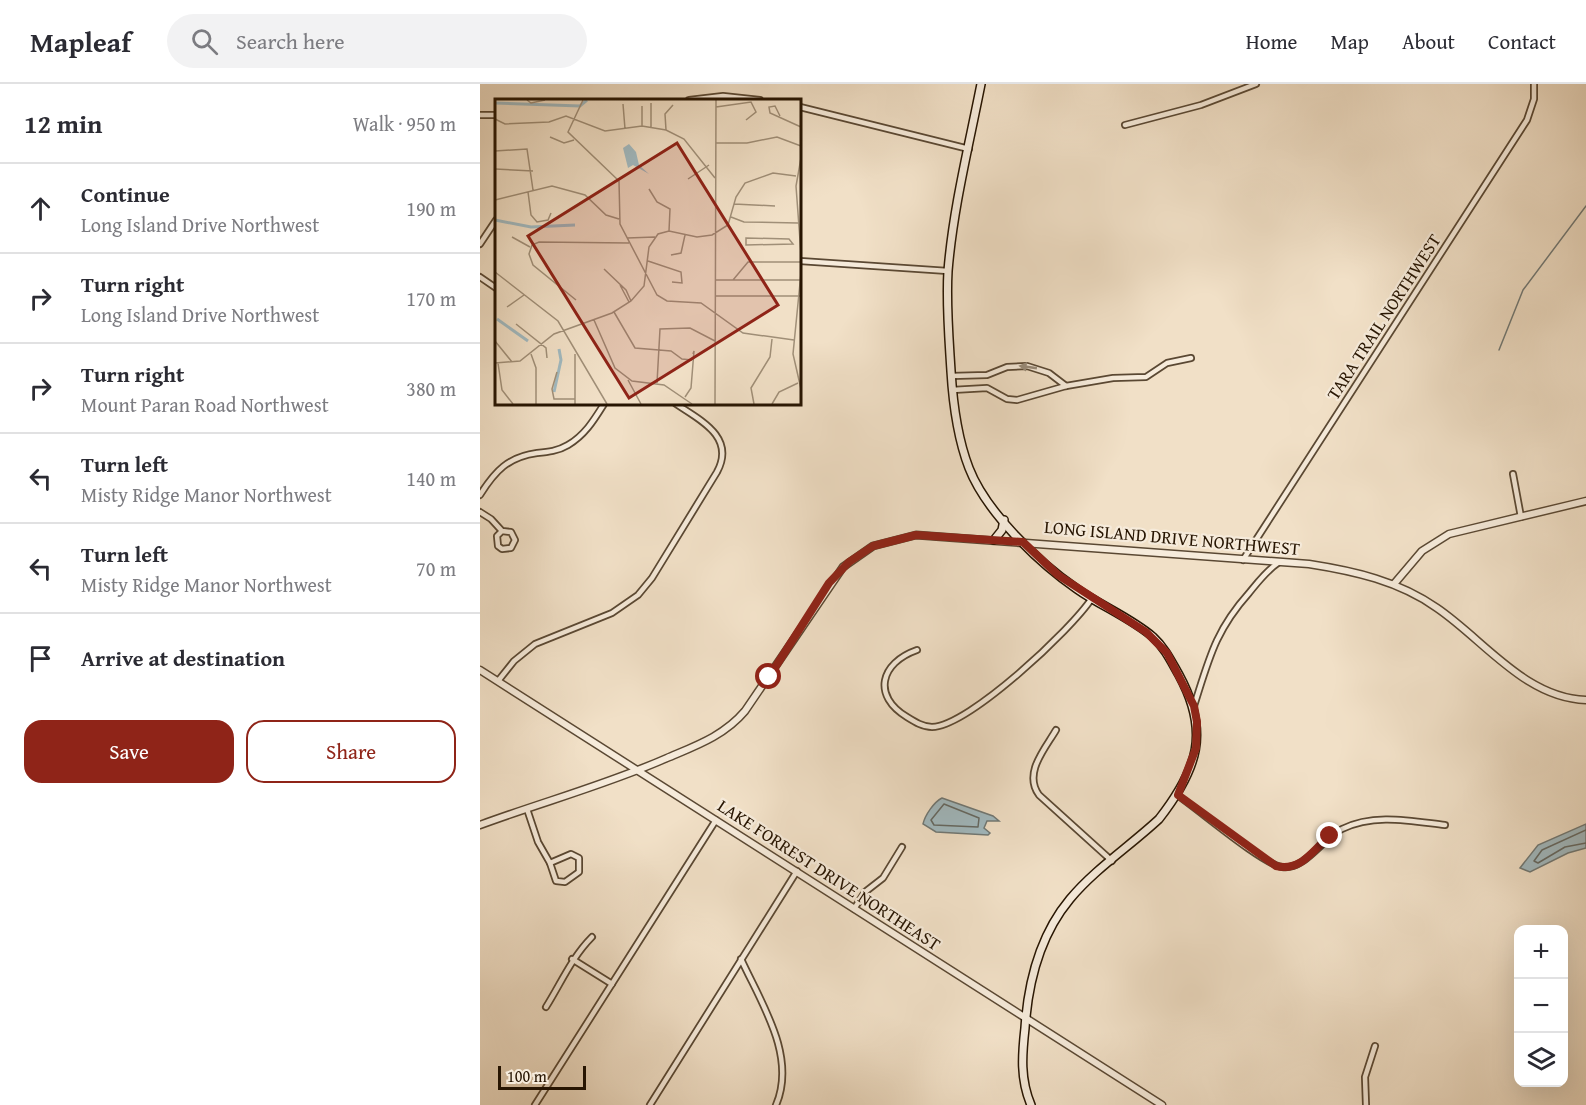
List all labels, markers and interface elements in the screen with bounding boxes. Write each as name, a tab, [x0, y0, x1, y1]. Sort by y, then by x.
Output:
search box	[167, 14, 587, 68]
text: Mapleaf	[30, 21, 131, 62]
icon: search	[188, 25, 221, 58]
text: Search here	[236, 25, 345, 57]
text: Home	[1246, 26, 1297, 57]
text: Map	[1330, 26, 1369, 57]
text: About	[1402, 26, 1455, 57]
text: Contact	[1488, 26, 1556, 57]
inset map	[495, 99, 801, 405]
text: 12 min	[24, 104, 102, 143]
text: Walk · 950 m	[353, 109, 456, 138]
text: Continue	[81, 178, 170, 210]
icon: ahead	[24, 192, 57, 225]
text: 190 m	[406, 194, 456, 223]
text: Long Island Drive Northwest	[81, 210, 319, 239]
street label: TARA TRAIL NORTHWEST	[1320, 229, 1447, 405]
text: Turn right	[81, 268, 184, 300]
icon: right	[24, 282, 57, 315]
text: 170 m	[406, 284, 456, 313]
text: Long Island Drive Northwest	[81, 300, 319, 329]
text: Turn right	[81, 358, 184, 390]
one-way arrow	[1019, 363, 1038, 372]
icon: right	[24, 372, 57, 405]
text: 380 m	[406, 374, 456, 403]
text: Mount Paran Road Northwest	[81, 390, 329, 419]
text: Turn left	[81, 448, 168, 480]
icon: left	[24, 462, 57, 495]
text: 140 m	[406, 464, 456, 493]
text: Misty Ridge Manor Northwest	[81, 480, 332, 509]
street label: LONG ISLAND DRIVE NORTHWEST	[1043, 513, 1301, 562]
text: Turn left	[81, 538, 168, 570]
icon: left	[24, 552, 57, 585]
text: 70 m	[416, 554, 456, 583]
text: Misty Ridge Manor Northwest	[81, 570, 332, 599]
icon: arrive	[24, 642, 57, 675]
text: Arrive at destination	[81, 642, 285, 674]
route start	[755, 663, 781, 689]
button: Save	[24, 720, 234, 783]
button: Share	[246, 720, 456, 783]
street label: LAKE FORREST DRIVE NORTHEAST	[712, 792, 946, 957]
route end	[1316, 822, 1342, 848]
map controls	[1514, 925, 1568, 1087]
button: +	[1514, 925, 1568, 979]
button: −	[1514, 979, 1568, 1033]
button: layers	[1514, 1033, 1568, 1087]
scale bar	[498, 1063, 586, 1090]
text: 100 m	[507, 1064, 547, 1088]

